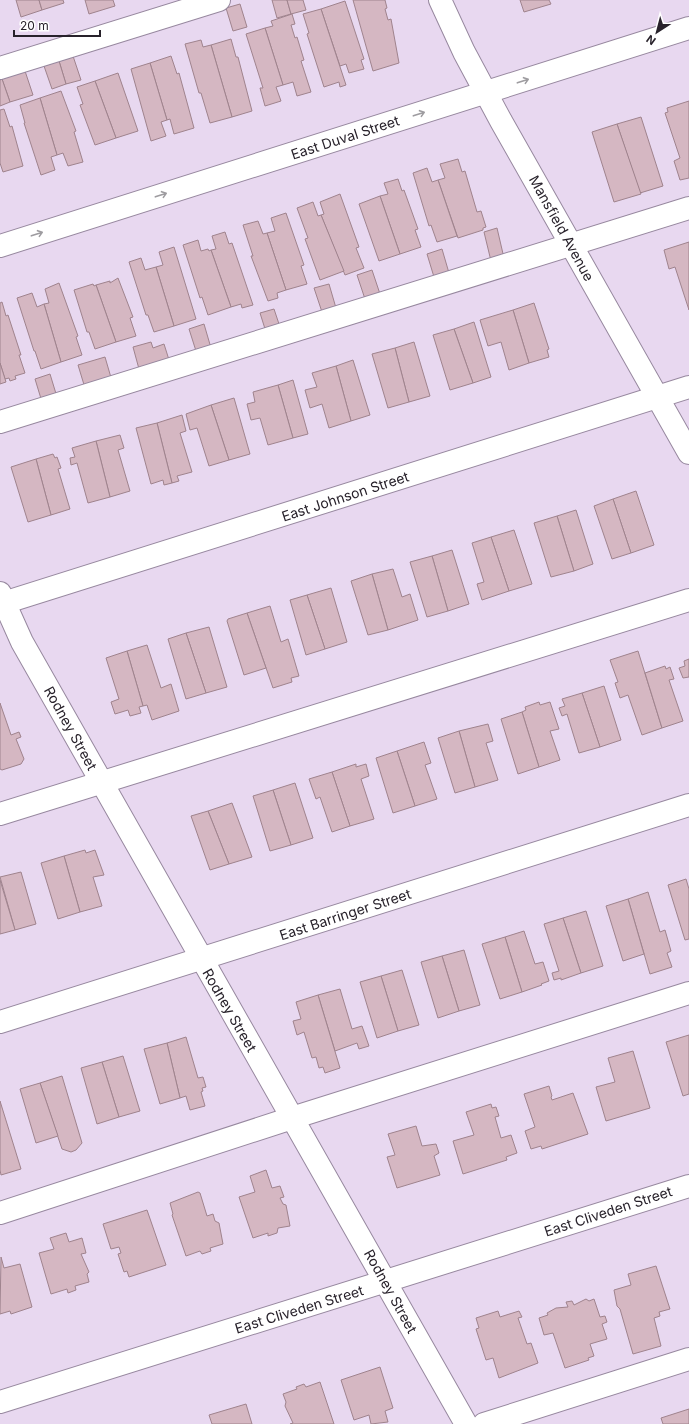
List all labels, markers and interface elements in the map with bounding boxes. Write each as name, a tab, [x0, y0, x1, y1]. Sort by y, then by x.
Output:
scale bar	[14, 12, 100, 38]
north arrow	[637, 12, 677, 52]
text: 20 m	[20, 18, 49, 33]
text: N	[644, 32, 659, 48]
one-way arrow	[516, 77, 529, 84]
one-way arrow	[412, 110, 425, 117]
street label: East Duval Street	[289, 111, 402, 163]
street label: Mansfield Avenue	[526, 172, 598, 284]
one-way arrow	[154, 191, 167, 198]
one-way arrow	[31, 230, 44, 237]
street label: East Johnson Street	[279, 467, 411, 525]
street label: Rodney Street	[41, 683, 101, 773]
street label: East Barringer Street	[277, 885, 413, 943]
street label: Rodney Street	[199, 965, 261, 1055]
street label: East Cliveden Street	[542, 1182, 674, 1240]
street label: Rodney Street	[361, 1246, 421, 1336]
street label: East Cliveden Street	[233, 1281, 366, 1337]

